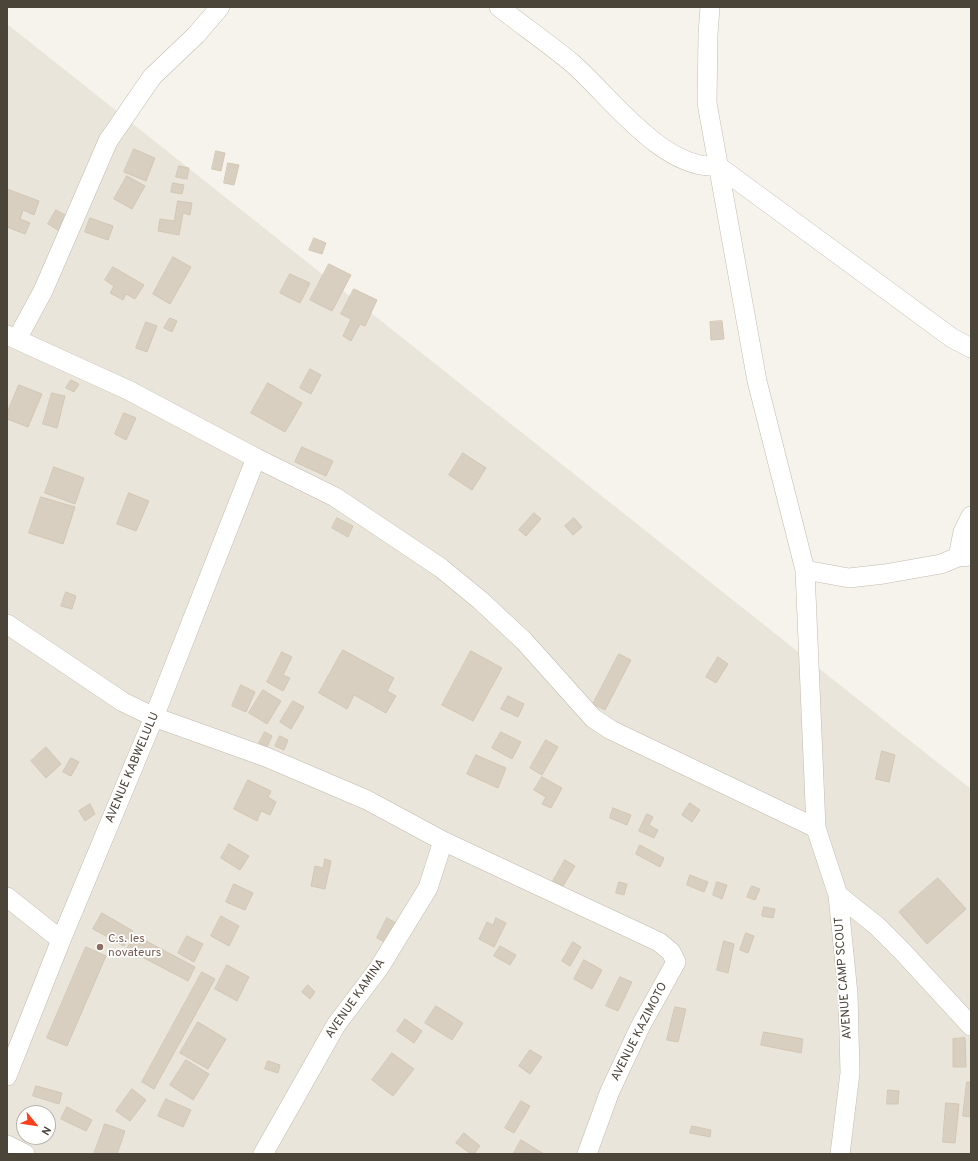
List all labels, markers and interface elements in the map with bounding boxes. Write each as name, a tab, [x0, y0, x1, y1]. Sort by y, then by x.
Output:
street label: AVENUE KABWELULU	[103, 710, 163, 826]
street label: AVENUE CAMP SCOUT	[833, 916, 855, 1040]
place label: C.s. les novateurs	[108, 933, 161, 961]
marker: C.s. les novateurs	[95, 942, 105, 952]
street label: AVENUE KAMINA	[323, 957, 389, 1041]
street label: AVENUE KAZIMOTO	[609, 980, 671, 1084]
north arrow	[16, 1105, 56, 1145]
text: N	[37, 1124, 54, 1137]

